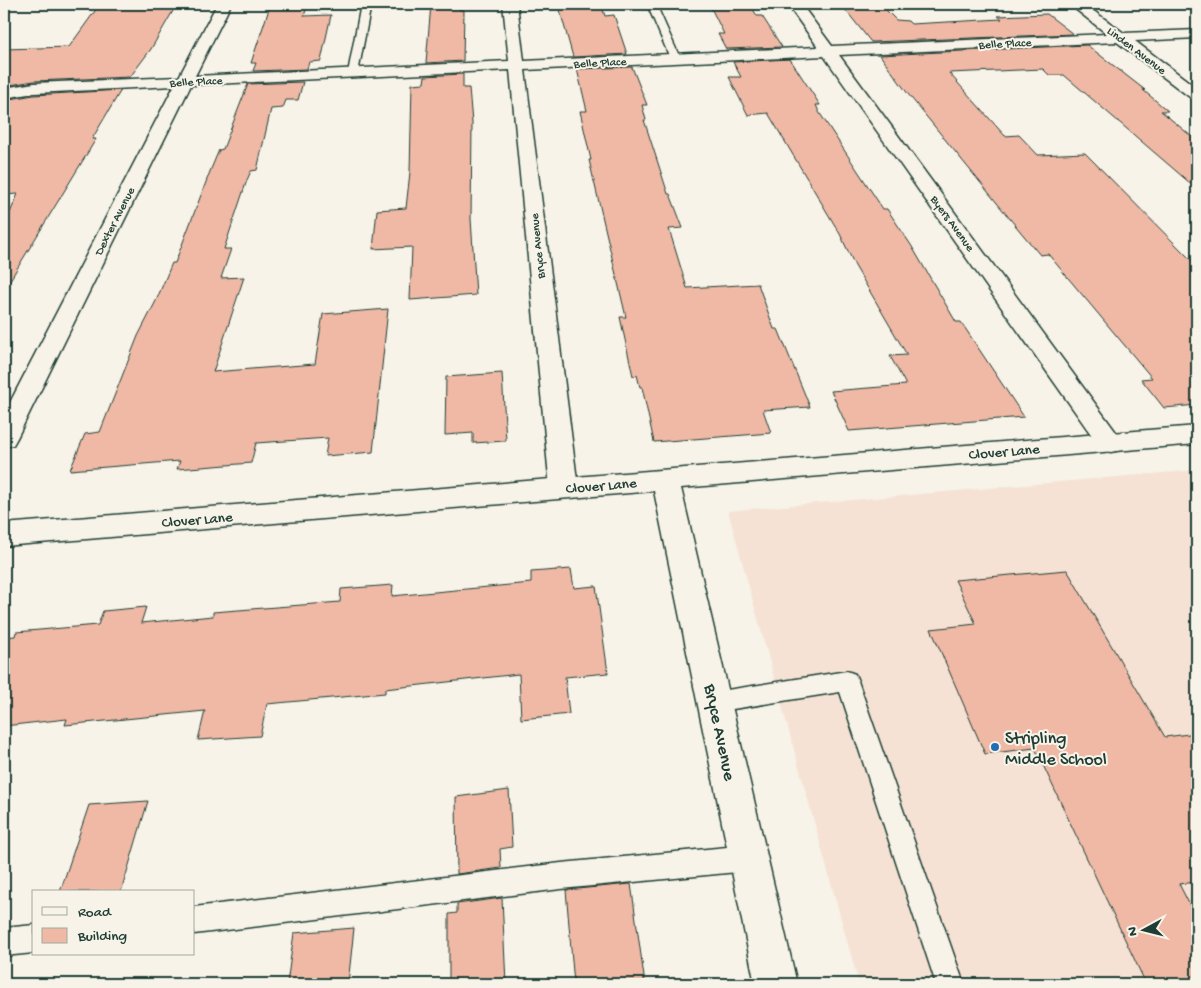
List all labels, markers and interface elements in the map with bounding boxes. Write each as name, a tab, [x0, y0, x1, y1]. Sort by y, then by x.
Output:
street label: Linden Avenue	[1103, 25, 1169, 79]
street label: Belle Place	[977, 37, 1033, 53]
street label: Belle Place	[572, 56, 628, 72]
street label: Belle Place	[168, 75, 224, 91]
street label: Dexter Avenue	[92, 185, 139, 259]
street label: Byers Avenue	[926, 193, 977, 256]
street label: Bryce Avenue	[529, 212, 549, 280]
street label: Clover Lane	[968, 441, 1041, 465]
street label: Clover Lane	[565, 475, 638, 499]
street label: Clover Lane	[161, 509, 234, 533]
street label: Bryce Avenue	[698, 681, 739, 783]
place label: Stripling Middle School	[1005, 729, 1107, 771]
marker: Stripling Middle School	[989, 741, 1001, 753]
legend	[32, 890, 195, 956]
text: Road	[78, 904, 112, 922]
north arrow	[1118, 906, 1168, 956]
text: N	[1125, 926, 1143, 937]
text: Building	[77, 928, 127, 946]

